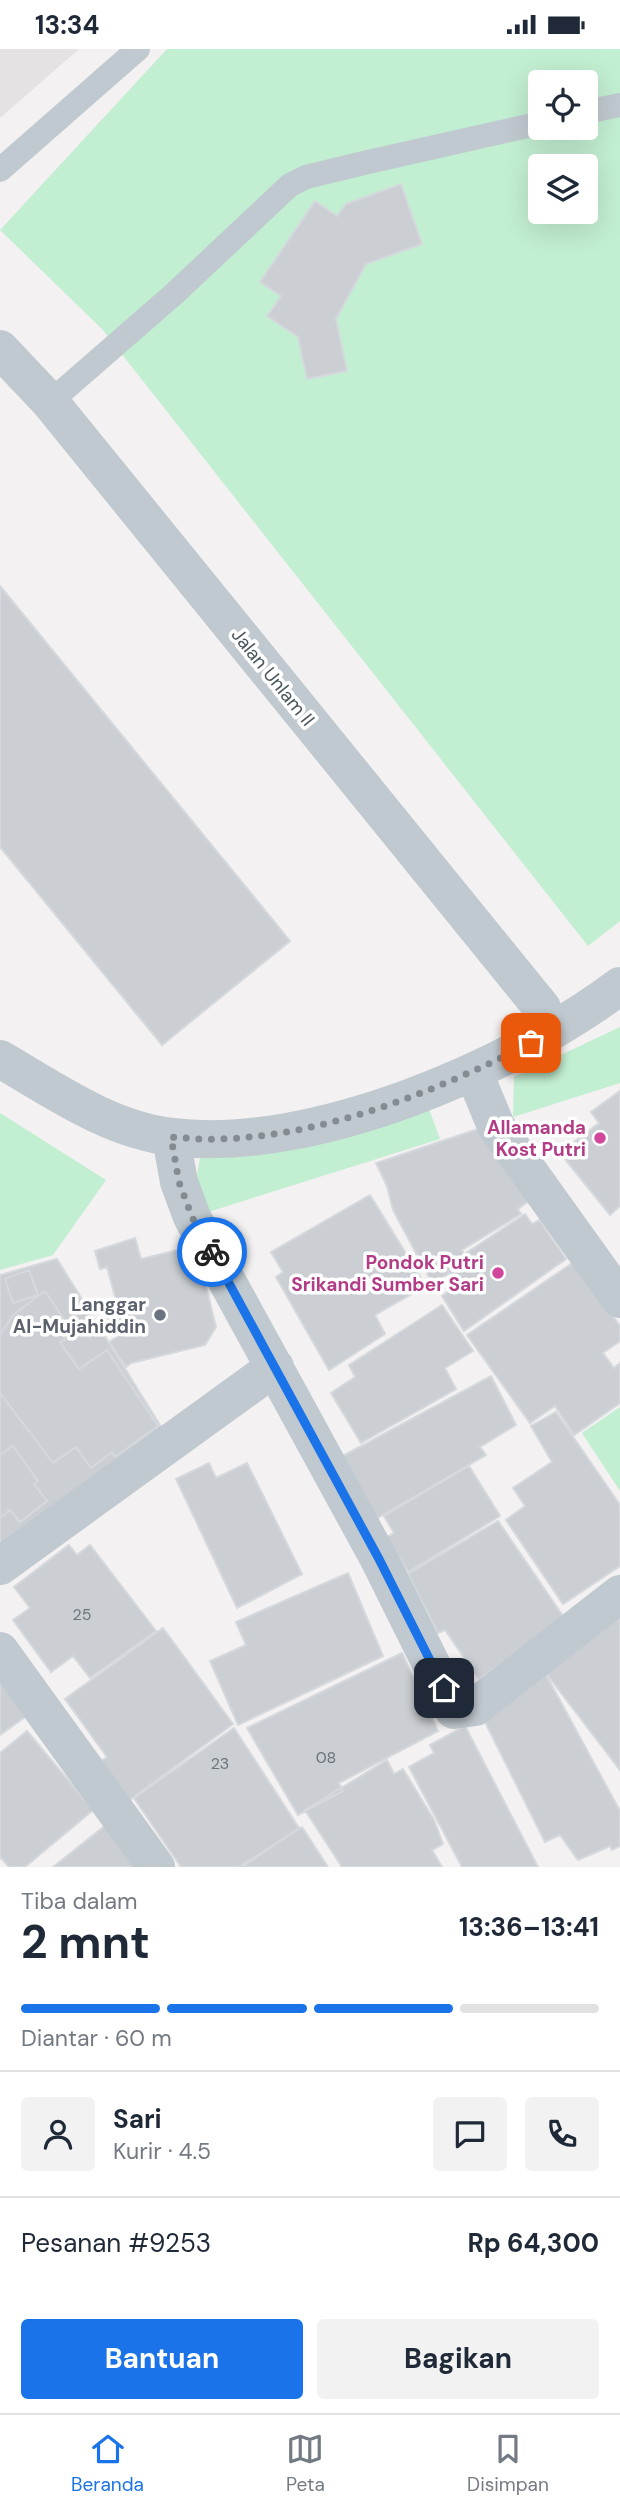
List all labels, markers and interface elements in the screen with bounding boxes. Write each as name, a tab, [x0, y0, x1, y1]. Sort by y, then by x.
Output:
text: 13:34	[35, 8, 99, 42]
map controls	[528, 70, 598, 224]
button: locate	[528, 70, 598, 140]
button: layers	[528, 154, 598, 224]
street label: Jalan Unlam II	[226, 623, 320, 731]
pin	[501, 1013, 561, 1073]
icon: bag	[512, 1024, 550, 1062]
place label: Allamanda Kost Putri	[487, 1115, 586, 1162]
marker: Allamanda Kost Putri	[592, 1130, 608, 1146]
courier	[177, 1217, 247, 1287]
icon: bike	[193, 1233, 231, 1271]
place label: Pondok Putri Srikandi Sumber Sari	[291, 1250, 484, 1297]
marker: Pondok Putri Srikandi Sumber Sari	[490, 1265, 506, 1281]
place label: Langgar Al-Mujahiddin	[13, 1292, 146, 1339]
marker: Langgar Al-Mujahiddin	[152, 1307, 168, 1323]
house number: 25	[73, 1604, 91, 1625]
pin	[414, 1658, 474, 1718]
icon: home	[425, 1669, 463, 1707]
house number: 08	[316, 1747, 336, 1768]
house number: 23	[211, 1753, 229, 1774]
text: Tiba dalam	[21, 1886, 138, 1916]
text: 13:36–13:41	[459, 1910, 599, 1944]
text: 2 mnt	[21, 1912, 150, 1972]
text: Diantar · 60 m	[21, 2023, 172, 2053]
button: person	[21, 2097, 95, 2171]
button: chat	[433, 2097, 507, 2171]
button: phone	[525, 2097, 599, 2171]
text: Sari	[113, 2102, 162, 2136]
text: Kurir · 4.5	[113, 2136, 211, 2166]
text: Pesanan #9253	[21, 2226, 211, 2260]
text: Rp 64,300	[467, 2226, 599, 2260]
button: Bantuan	[21, 2319, 303, 2399]
button: Bagikan	[317, 2319, 599, 2399]
tab: Beranda	[71, 2430, 144, 2497]
tab: Peta	[286, 2430, 325, 2497]
tab: Disimpan	[467, 2430, 549, 2497]

